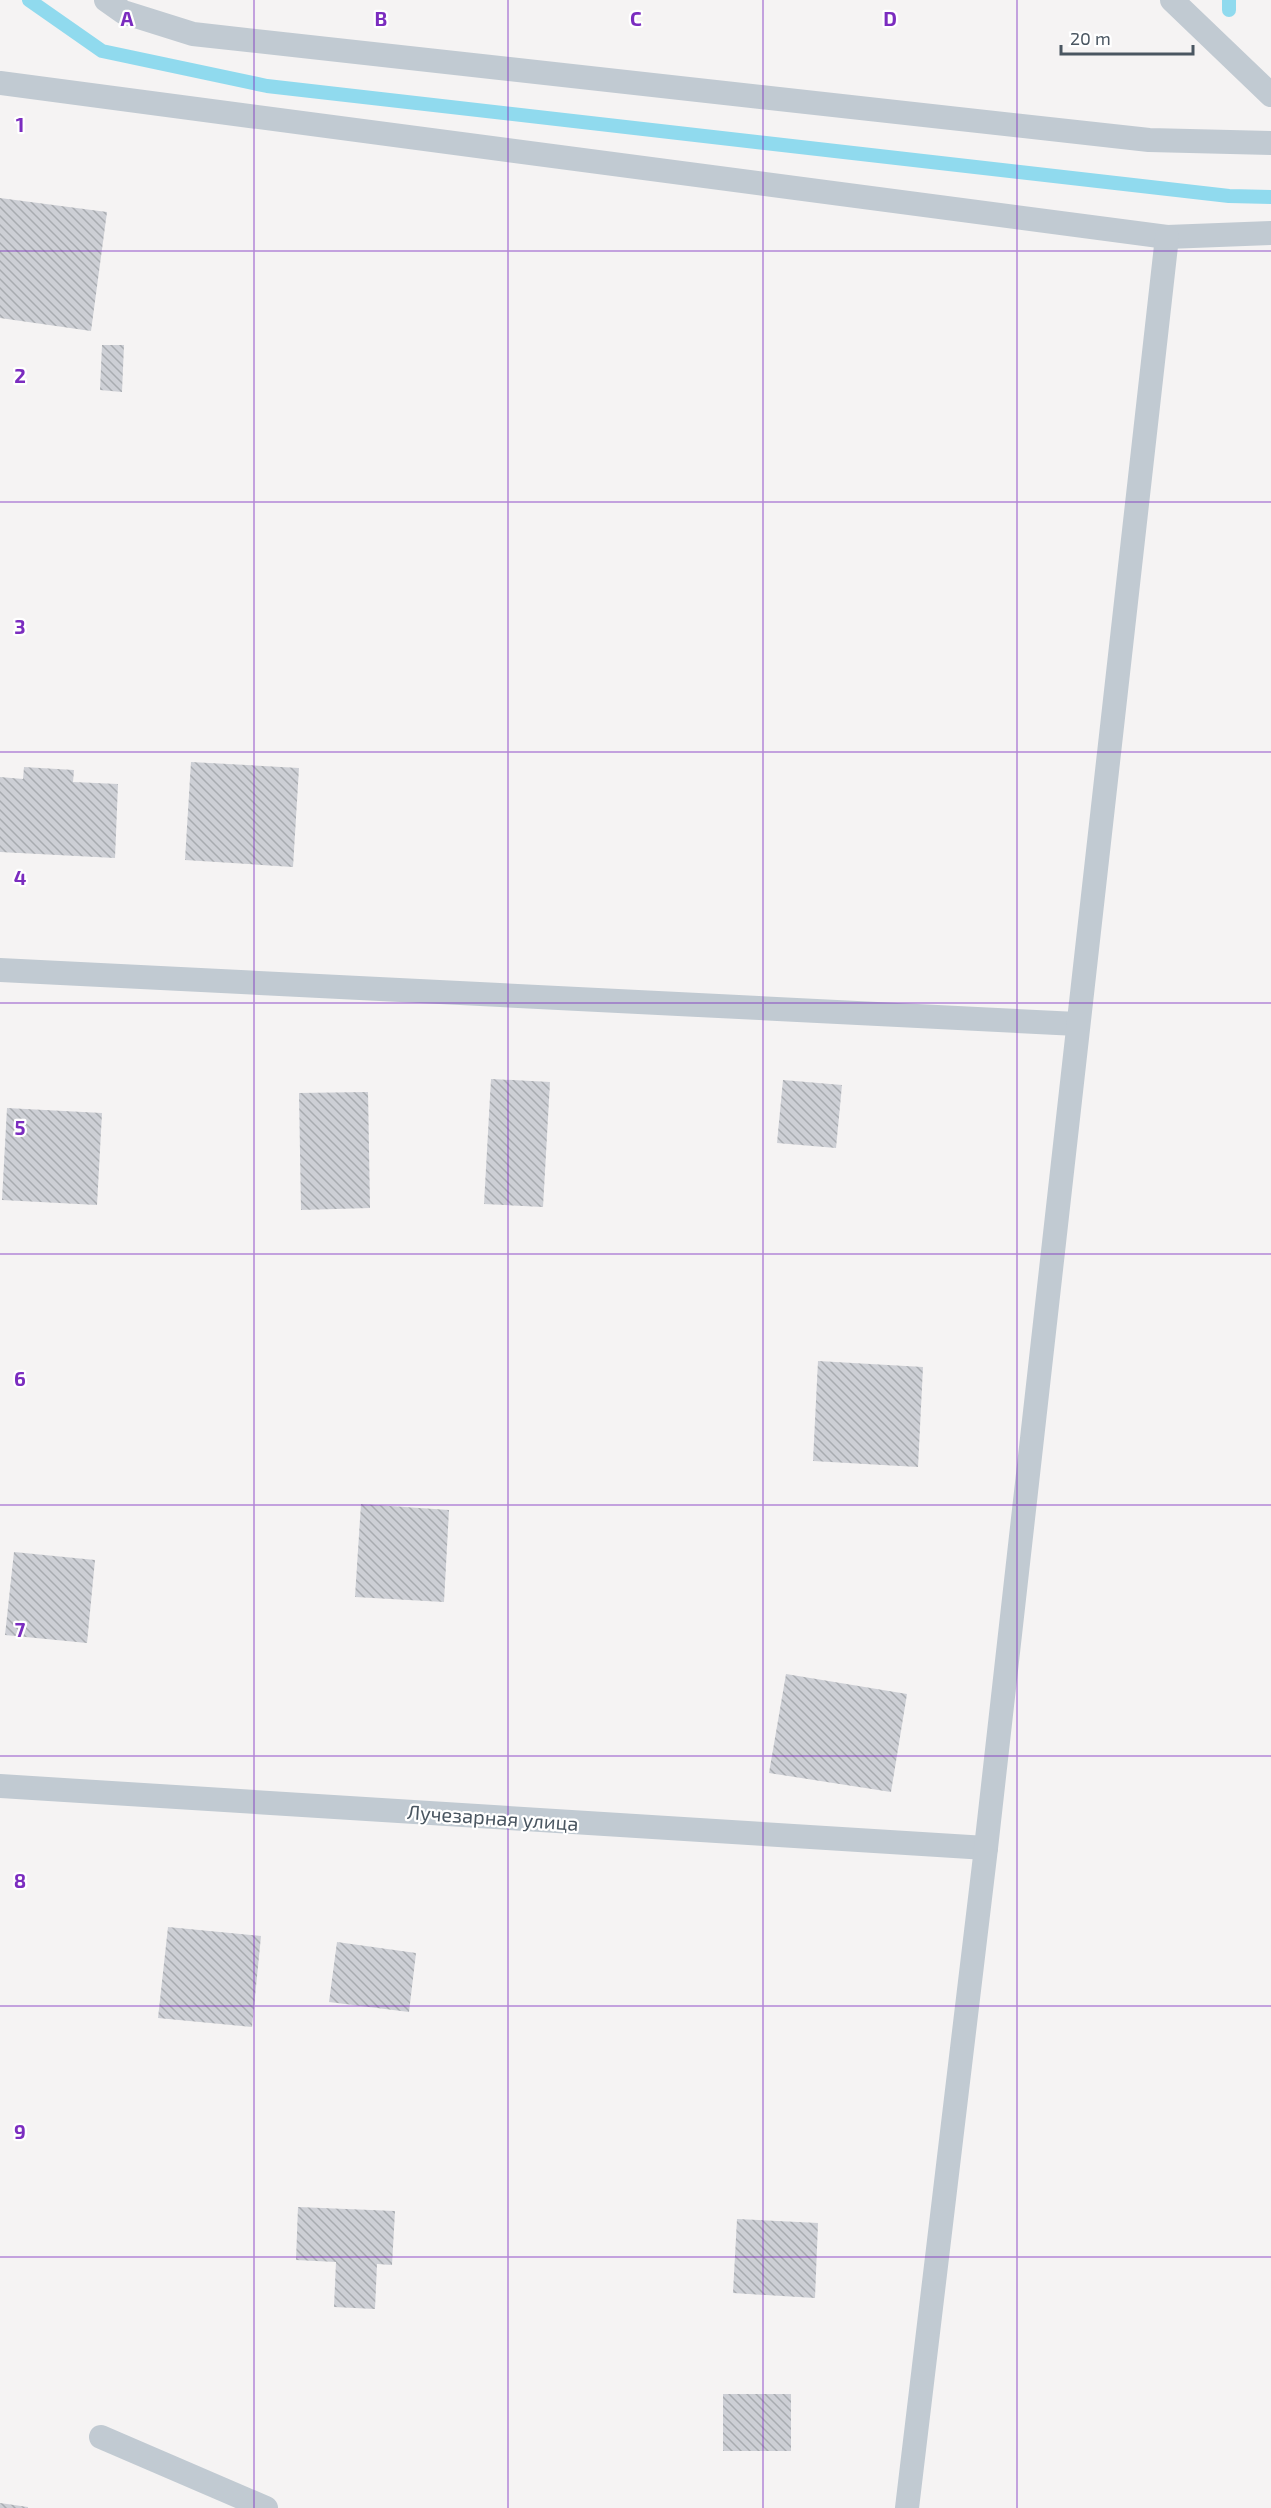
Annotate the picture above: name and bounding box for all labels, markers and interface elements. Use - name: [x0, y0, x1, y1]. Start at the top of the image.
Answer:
- text: A: [120, 6, 134, 30]
- text: B: [375, 6, 387, 30]
- text: C: [630, 6, 642, 30]
- text: D: [883, 6, 897, 30]
- scale bar: [1061, 18, 1193, 56]
- text: 20 m: [1070, 27, 1111, 49]
- text: 1: [16, 112, 24, 136]
- text: 2: [14, 363, 26, 387]
- text: 3: [14, 614, 26, 638]
- text: 4: [14, 865, 27, 889]
- text: 5: [14, 1115, 26, 1139]
- text: 6: [14, 1366, 26, 1390]
- text: 7: [15, 1617, 26, 1641]
- street label: Лучезарная улица: [407, 1799, 579, 1836]
- text: 8: [14, 1868, 26, 1892]
- text: 9: [14, 2119, 26, 2143]

